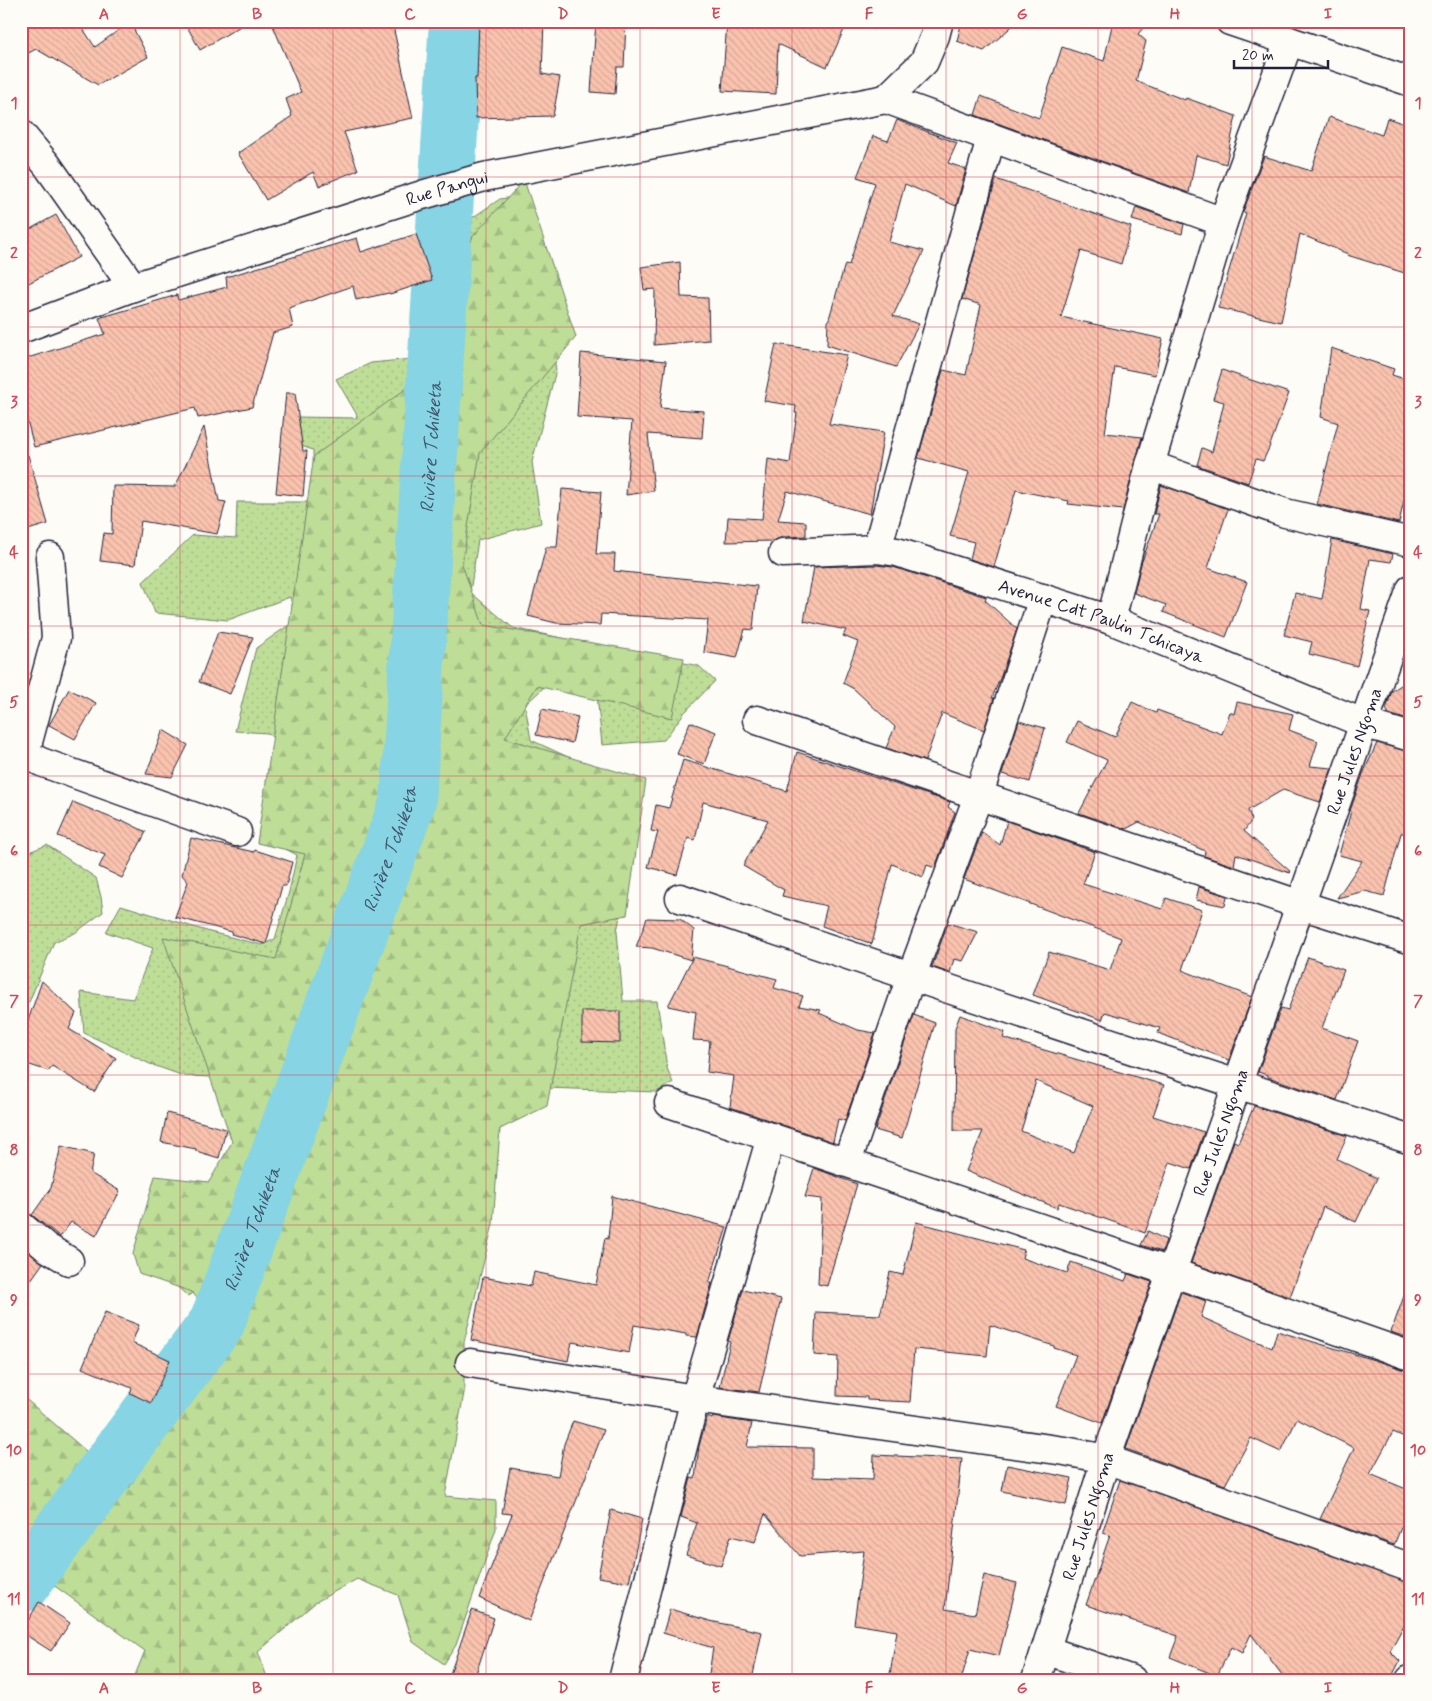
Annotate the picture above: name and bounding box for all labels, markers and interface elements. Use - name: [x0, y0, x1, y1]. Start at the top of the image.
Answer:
- text: A: [99, 4, 109, 25]
- text: B: [252, 4, 262, 25]
- text: C: [404, 4, 416, 25]
- text: D: [557, 4, 569, 25]
- text: E: [711, 4, 721, 25]
- text: F: [865, 4, 874, 25]
- text: G: [1017, 4, 1028, 25]
- text: H: [1170, 4, 1181, 25]
- text: I: [1324, 4, 1333, 25]
- scale bar: [1234, 38, 1328, 70]
- text: 20 m: [1242, 46, 1274, 66]
- text: 1: [10, 93, 18, 114]
- text: 1: [1414, 93, 1422, 114]
- street label: Rue Pangui: [403, 165, 490, 212]
- text: 2: [10, 243, 18, 264]
- text: 2: [1414, 243, 1422, 264]
- water label: Rivière Tchiketa: [415, 380, 448, 513]
- text: 3: [10, 392, 18, 413]
- text: 3: [1414, 392, 1422, 413]
- text: 4: [9, 542, 19, 563]
- text: 4: [1413, 542, 1423, 563]
- street label: Avenue Cdt Paulin Tchicaya: [995, 574, 1208, 670]
- street label: Rue Jules Ngoma: [1322, 684, 1389, 818]
- text: 5: [9, 692, 19, 713]
- text: 5: [1413, 692, 1423, 713]
- water label: Rivière Tchiketa: [358, 785, 423, 916]
- text: 6: [10, 841, 18, 862]
- text: 6: [1414, 841, 1422, 862]
- text: 7: [9, 991, 19, 1012]
- text: 7: [1413, 991, 1423, 1012]
- street label: Rue Jules Ngoma: [1188, 1066, 1255, 1200]
- text: 8: [9, 1140, 19, 1161]
- text: 8: [1413, 1140, 1423, 1161]
- water label: Rivière Tchiketa: [219, 1162, 288, 1295]
- text: 9: [10, 1290, 18, 1311]
- text: 9: [1414, 1290, 1422, 1311]
- text: 10: [6, 1440, 22, 1461]
- text: 10: [1410, 1440, 1426, 1461]
- street label: Rue Jules Ngoma: [1057, 1449, 1121, 1584]
- text: 11: [7, 1589, 21, 1610]
- text: 11: [1411, 1589, 1425, 1610]
- text: A: [99, 1678, 109, 1699]
- text: B: [252, 1678, 262, 1699]
- text: C: [404, 1678, 416, 1699]
- text: D: [557, 1678, 569, 1699]
- text: E: [711, 1678, 721, 1699]
- text: F: [865, 1678, 874, 1699]
- text: G: [1017, 1678, 1028, 1699]
- text: H: [1170, 1678, 1181, 1699]
- text: I: [1324, 1678, 1333, 1699]

